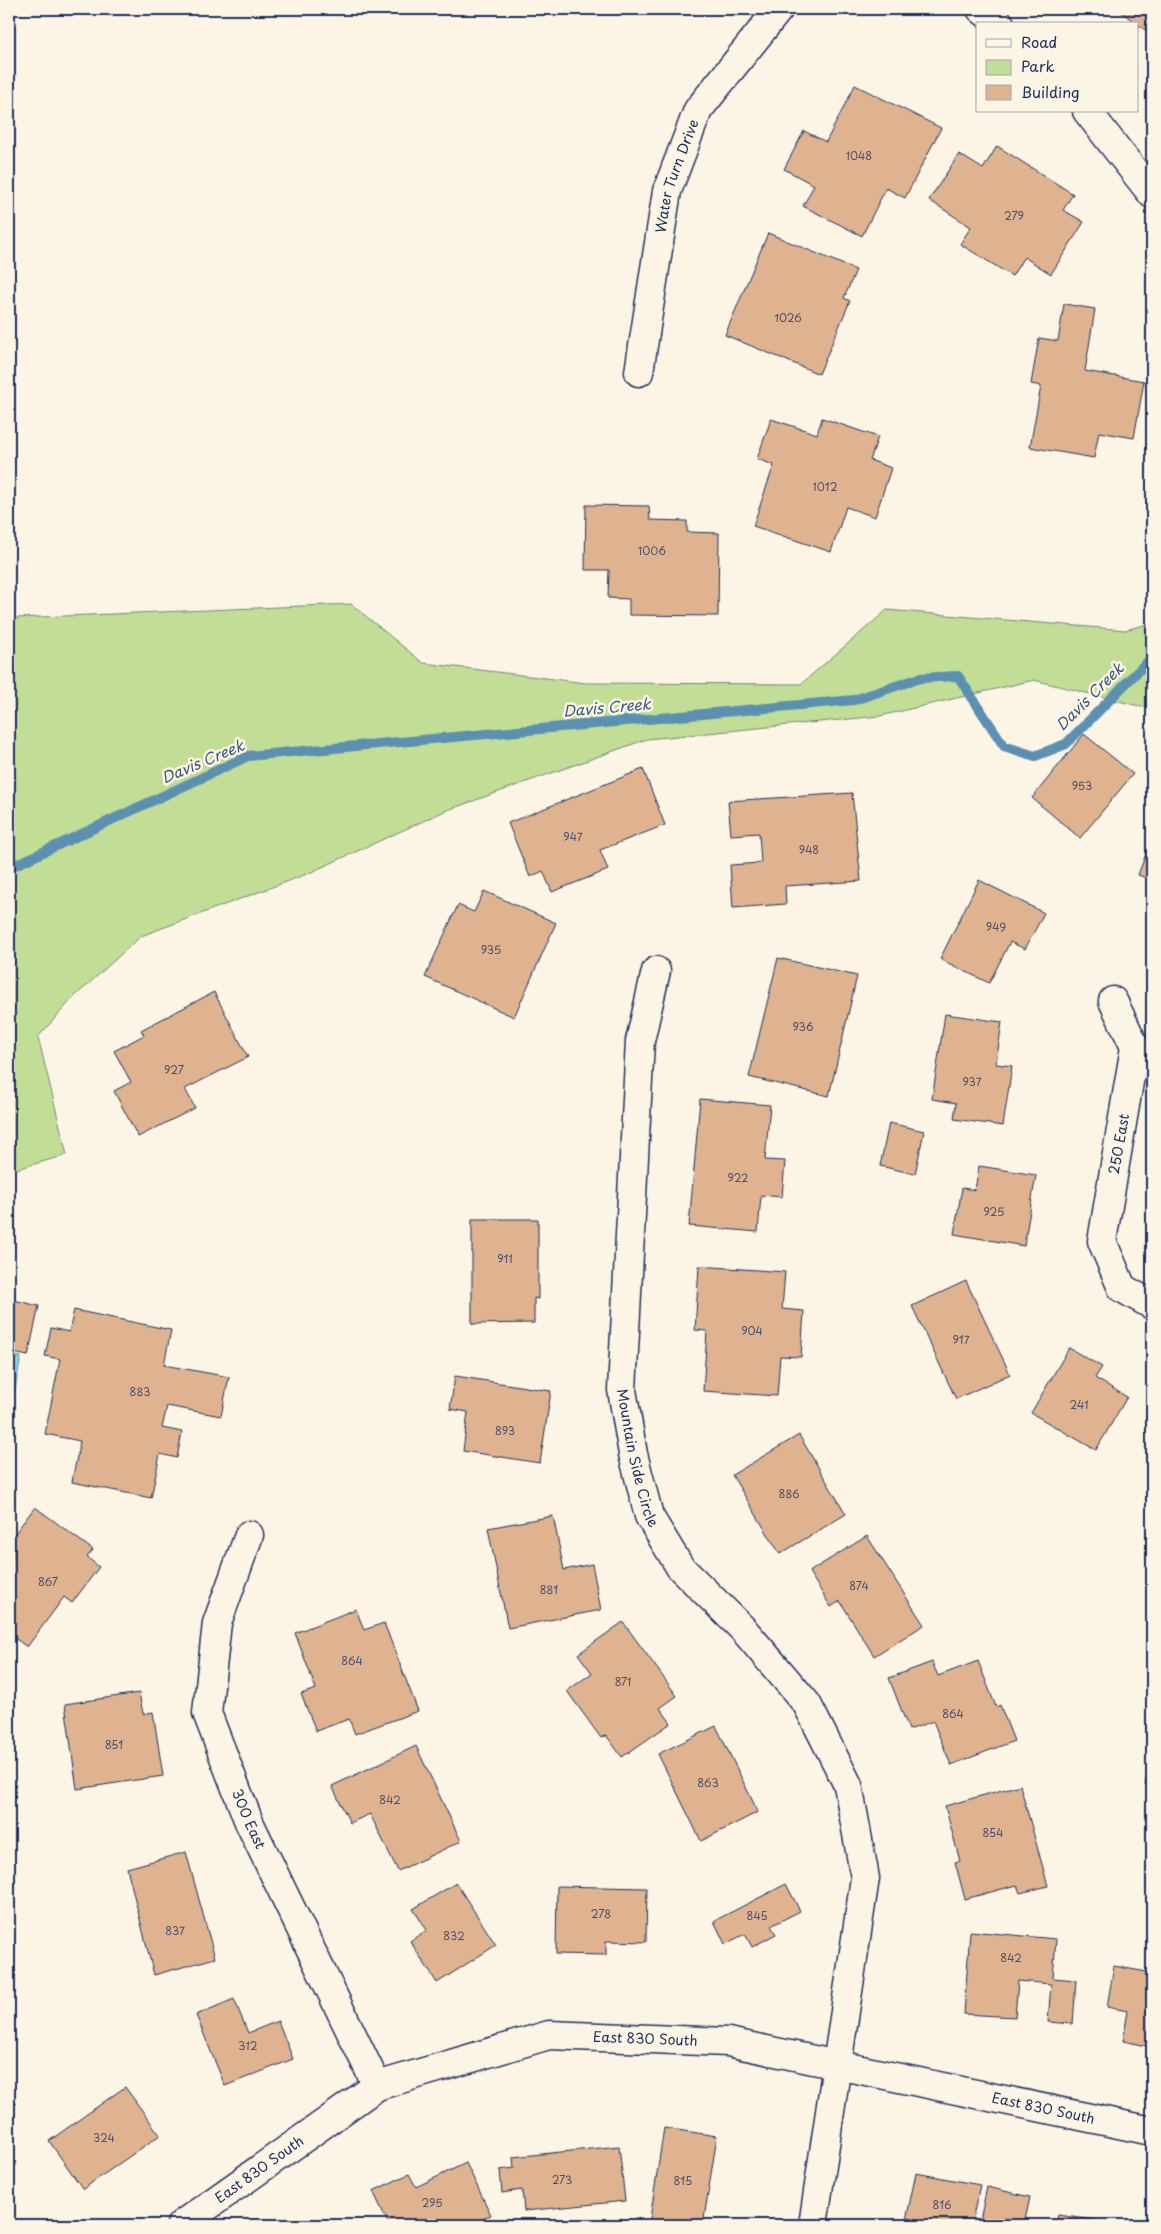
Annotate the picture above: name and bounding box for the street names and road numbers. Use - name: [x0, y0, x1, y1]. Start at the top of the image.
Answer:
- street label: Water Turn Drive: [650, 116, 703, 234]
- street label: 250 East: [1103, 1112, 1134, 1176]
- street label: Mountain Side Circle: [612, 1387, 664, 1531]
- street label: 300 East: [227, 1786, 272, 1853]
- street label: East 830 South: [593, 2026, 698, 2051]
- street label: East 830 South: [990, 2087, 1097, 2129]
- street label: East 830 South: [210, 2130, 308, 2208]

